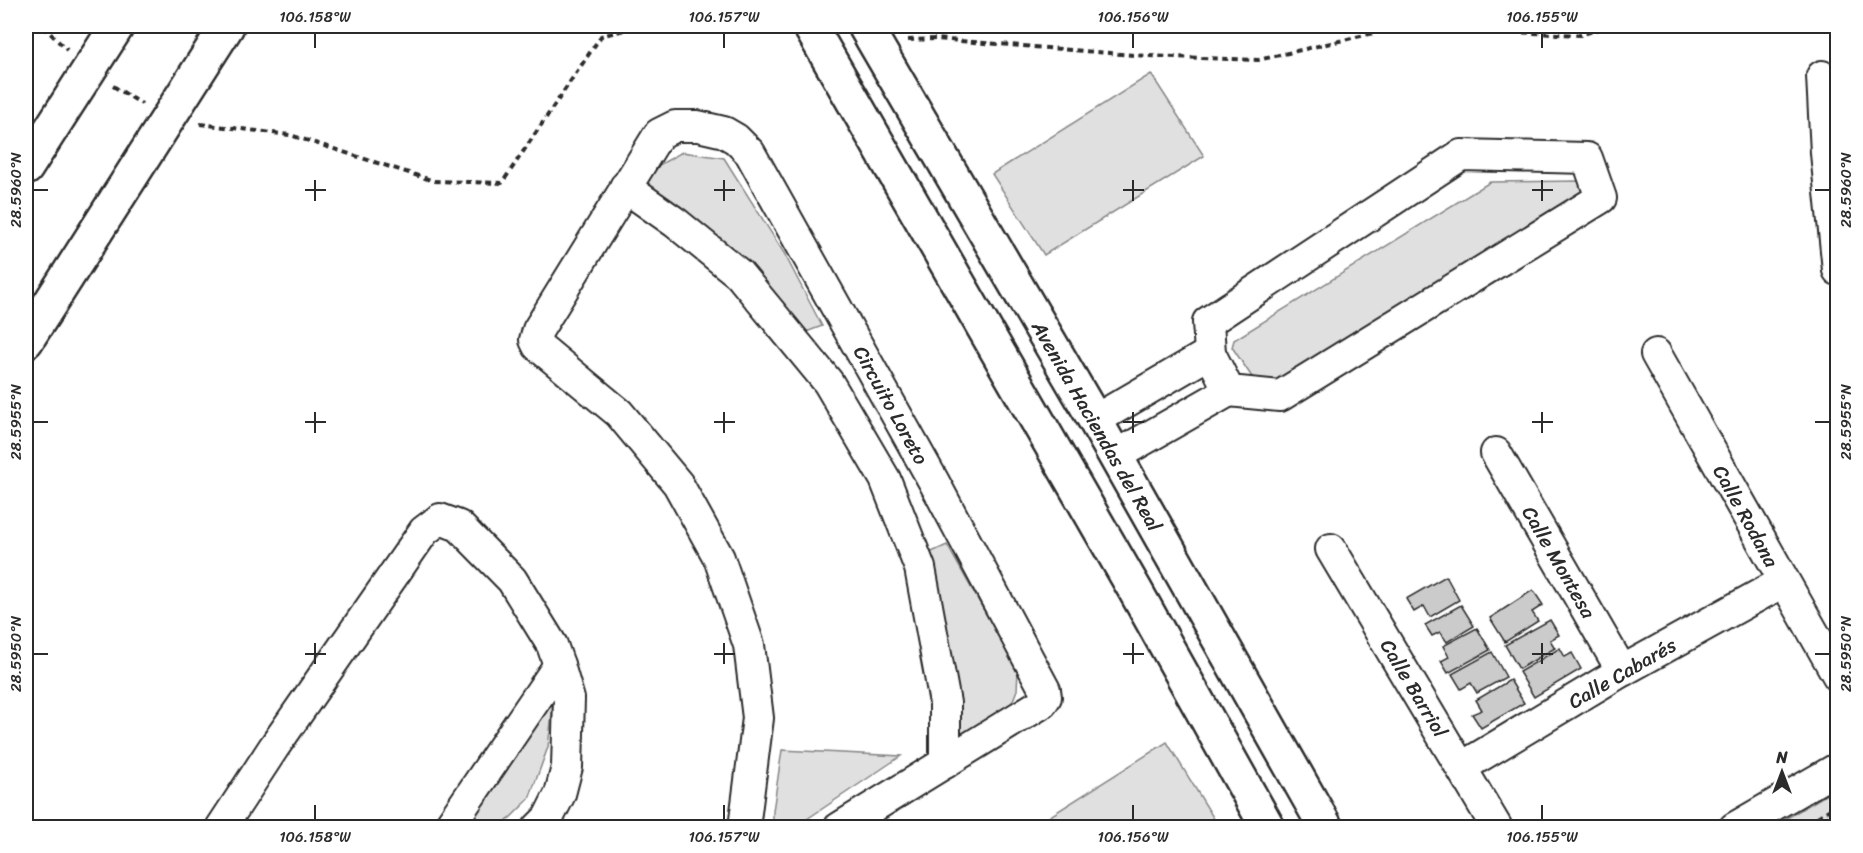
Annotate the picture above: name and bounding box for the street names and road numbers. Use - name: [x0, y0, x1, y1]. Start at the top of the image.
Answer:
- street label: Avenida Haciendas del Real: [1021, 313, 1172, 540]
- street label: Circuito Loreto: [843, 339, 938, 471]
- street label: Calle Rodana: [1703, 458, 1789, 575]
- street label: Calle Montesa: [1512, 499, 1606, 626]
- street label: Calle Cabarés: [1561, 628, 1684, 719]
- street label: Calle Barriol: [1370, 632, 1458, 746]

